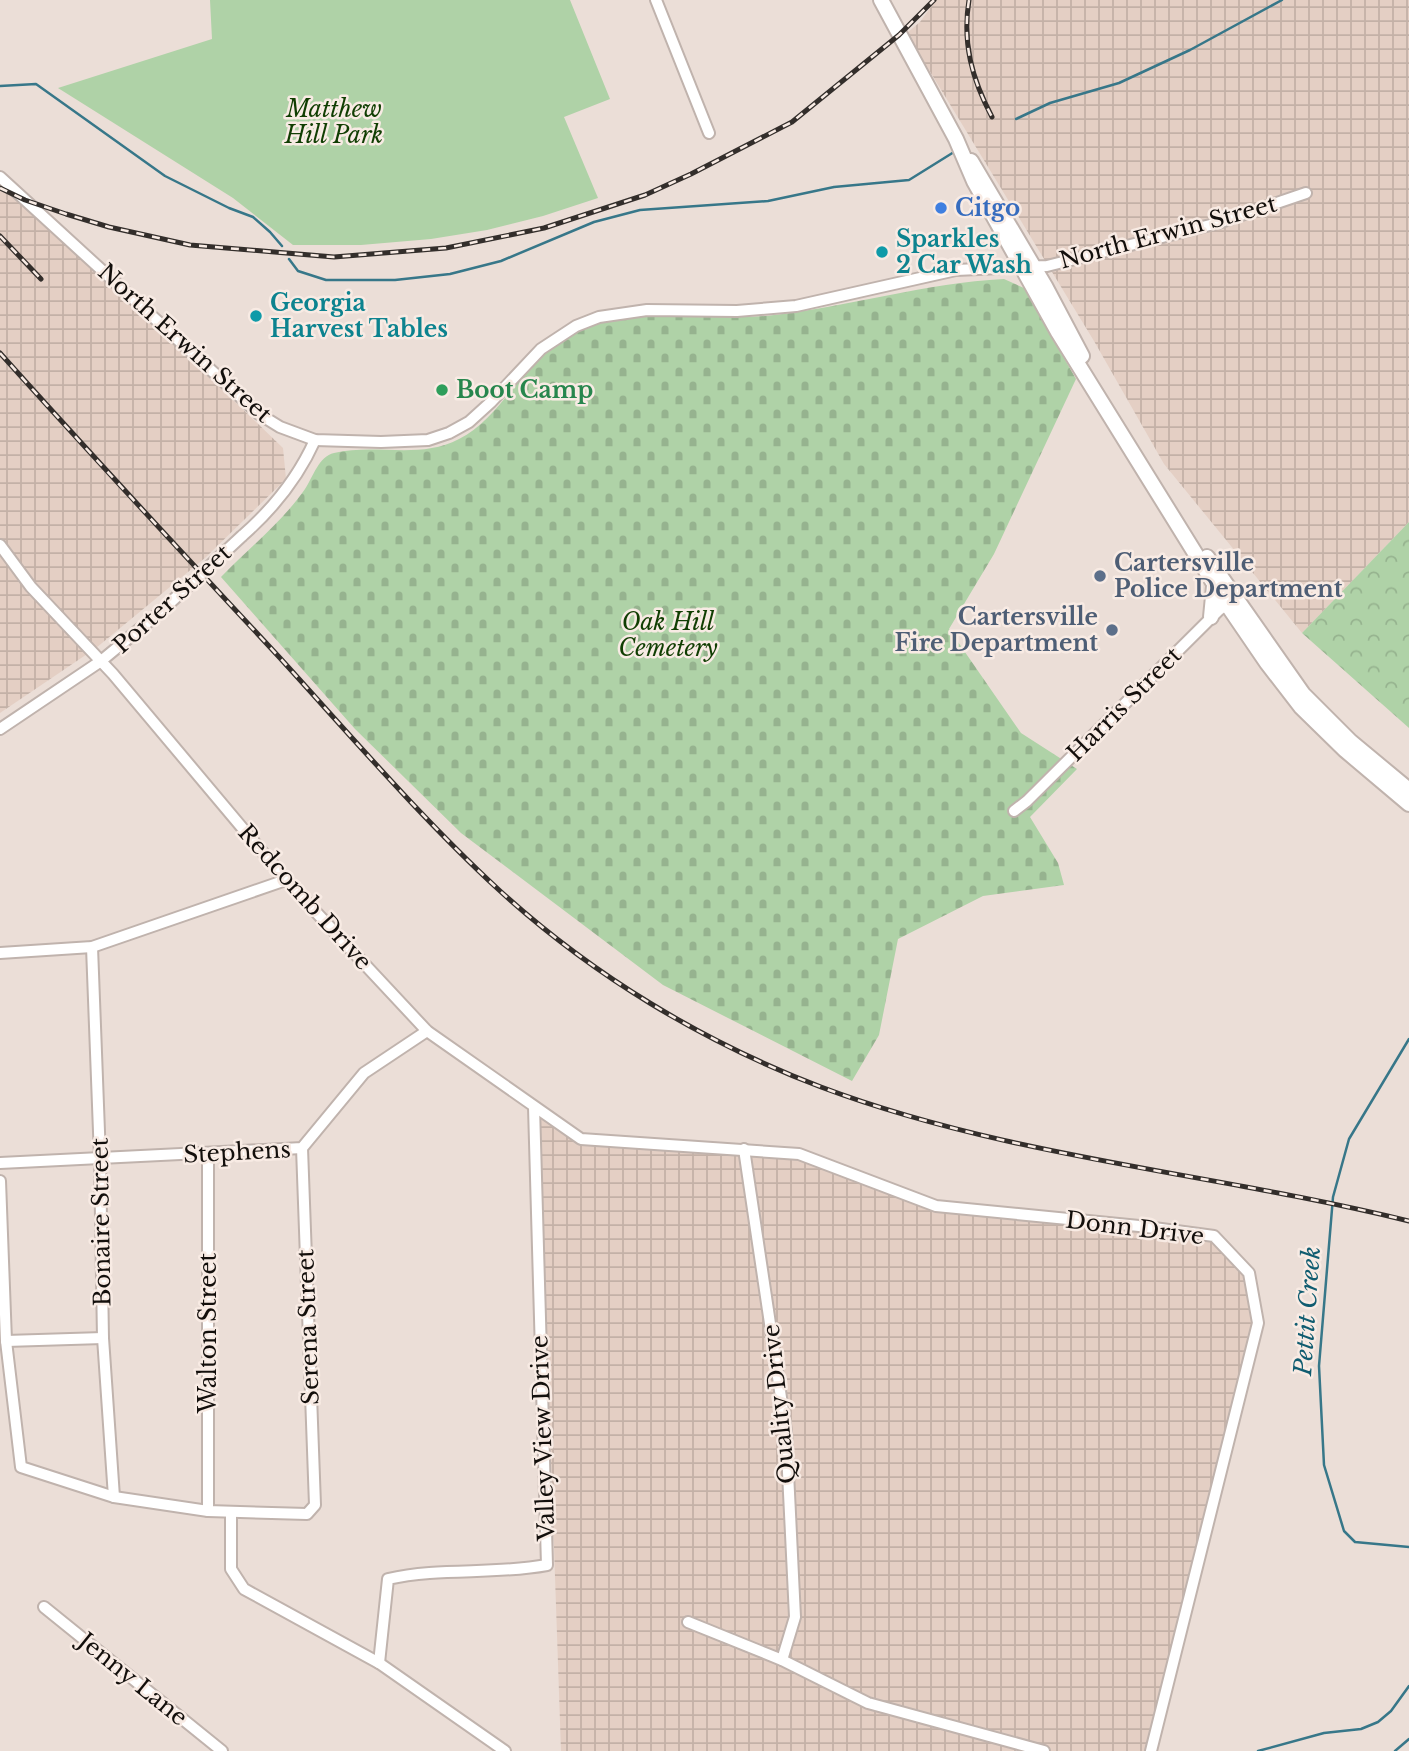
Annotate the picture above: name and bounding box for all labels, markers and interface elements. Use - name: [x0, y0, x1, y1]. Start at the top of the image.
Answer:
- park label: Matthew Hill Park: [284, 95, 383, 149]
- street label: North Erwin Street: [1056, 189, 1280, 274]
- place label: Citgo: [955, 194, 1020, 222]
- marker: Citgo: [933, 200, 949, 216]
- place label: Sparkles 2 Car Wash: [896, 225, 1033, 279]
- marker: Sparkles 2 Car Wash: [874, 244, 890, 260]
- street label: North Erwin Street: [92, 258, 278, 429]
- place label: Georgia Harvest Tables: [270, 289, 448, 343]
- marker: Georgia Harvest Tables: [248, 308, 264, 324]
- place label: Boot Camp: [456, 376, 593, 404]
- marker: Boot Camp: [434, 382, 450, 398]
- street label: Porter Street: [107, 538, 237, 659]
- place label: Cartersville Police Department: [1114, 549, 1343, 603]
- marker: Cartersville Police Department: [1092, 568, 1108, 584]
- place label: Cartersville Fire Department: [894, 603, 1098, 657]
- park label: Oak Hill Cemetery: [618, 608, 718, 662]
- marker: Cartersville Fire Department: [1104, 622, 1120, 638]
- street label: Harris Street: [1061, 641, 1187, 767]
- street label: Redcomb Drive: [232, 818, 378, 976]
- street label: Stephens: [183, 1135, 291, 1169]
- street label: Bonaire Street: [86, 1137, 116, 1307]
- street label: Donn Drive: [1064, 1206, 1206, 1250]
- water label: Pettit Creek: [1288, 1245, 1326, 1378]
- street label: Serena Street: [291, 1248, 325, 1405]
- street label: Walton Street: [194, 1252, 222, 1414]
- street label: Quality Drive: [757, 1323, 801, 1485]
- street label: Valley View Drive: [525, 1335, 561, 1542]
- street label: Jenny Lane: [71, 1625, 193, 1731]

